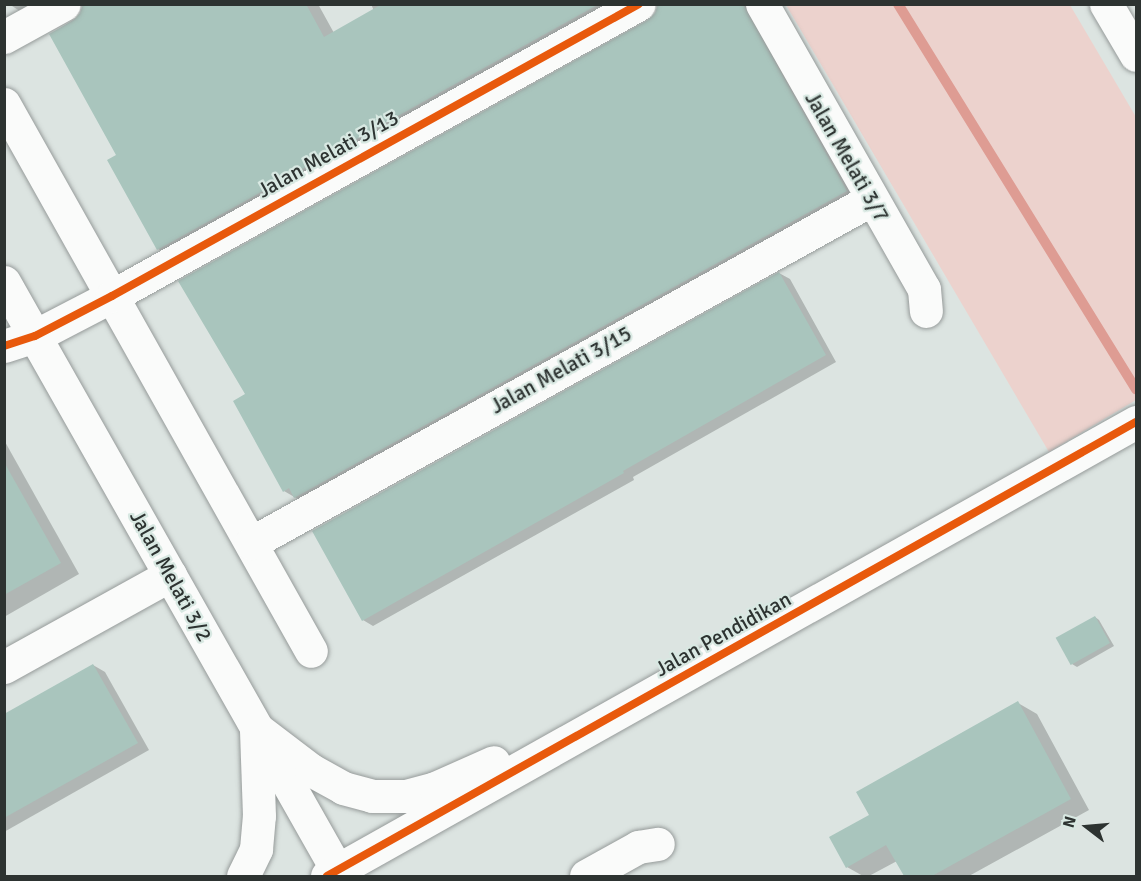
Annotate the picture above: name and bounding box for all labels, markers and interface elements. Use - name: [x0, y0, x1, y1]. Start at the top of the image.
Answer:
- street label: Jalan Melati 3/7: [800, 88, 894, 226]
- street label: Jalan Melati 3/13: [253, 105, 403, 203]
- street label: Jalan Melati 3/15: [486, 321, 636, 419]
- street label: Jalan Melati 3/2: [125, 506, 217, 646]
- street label: Jalan Pendidikan: [650, 586, 796, 682]
- north arrow: [1057, 797, 1117, 857]
- text: N: [1059, 814, 1081, 830]

